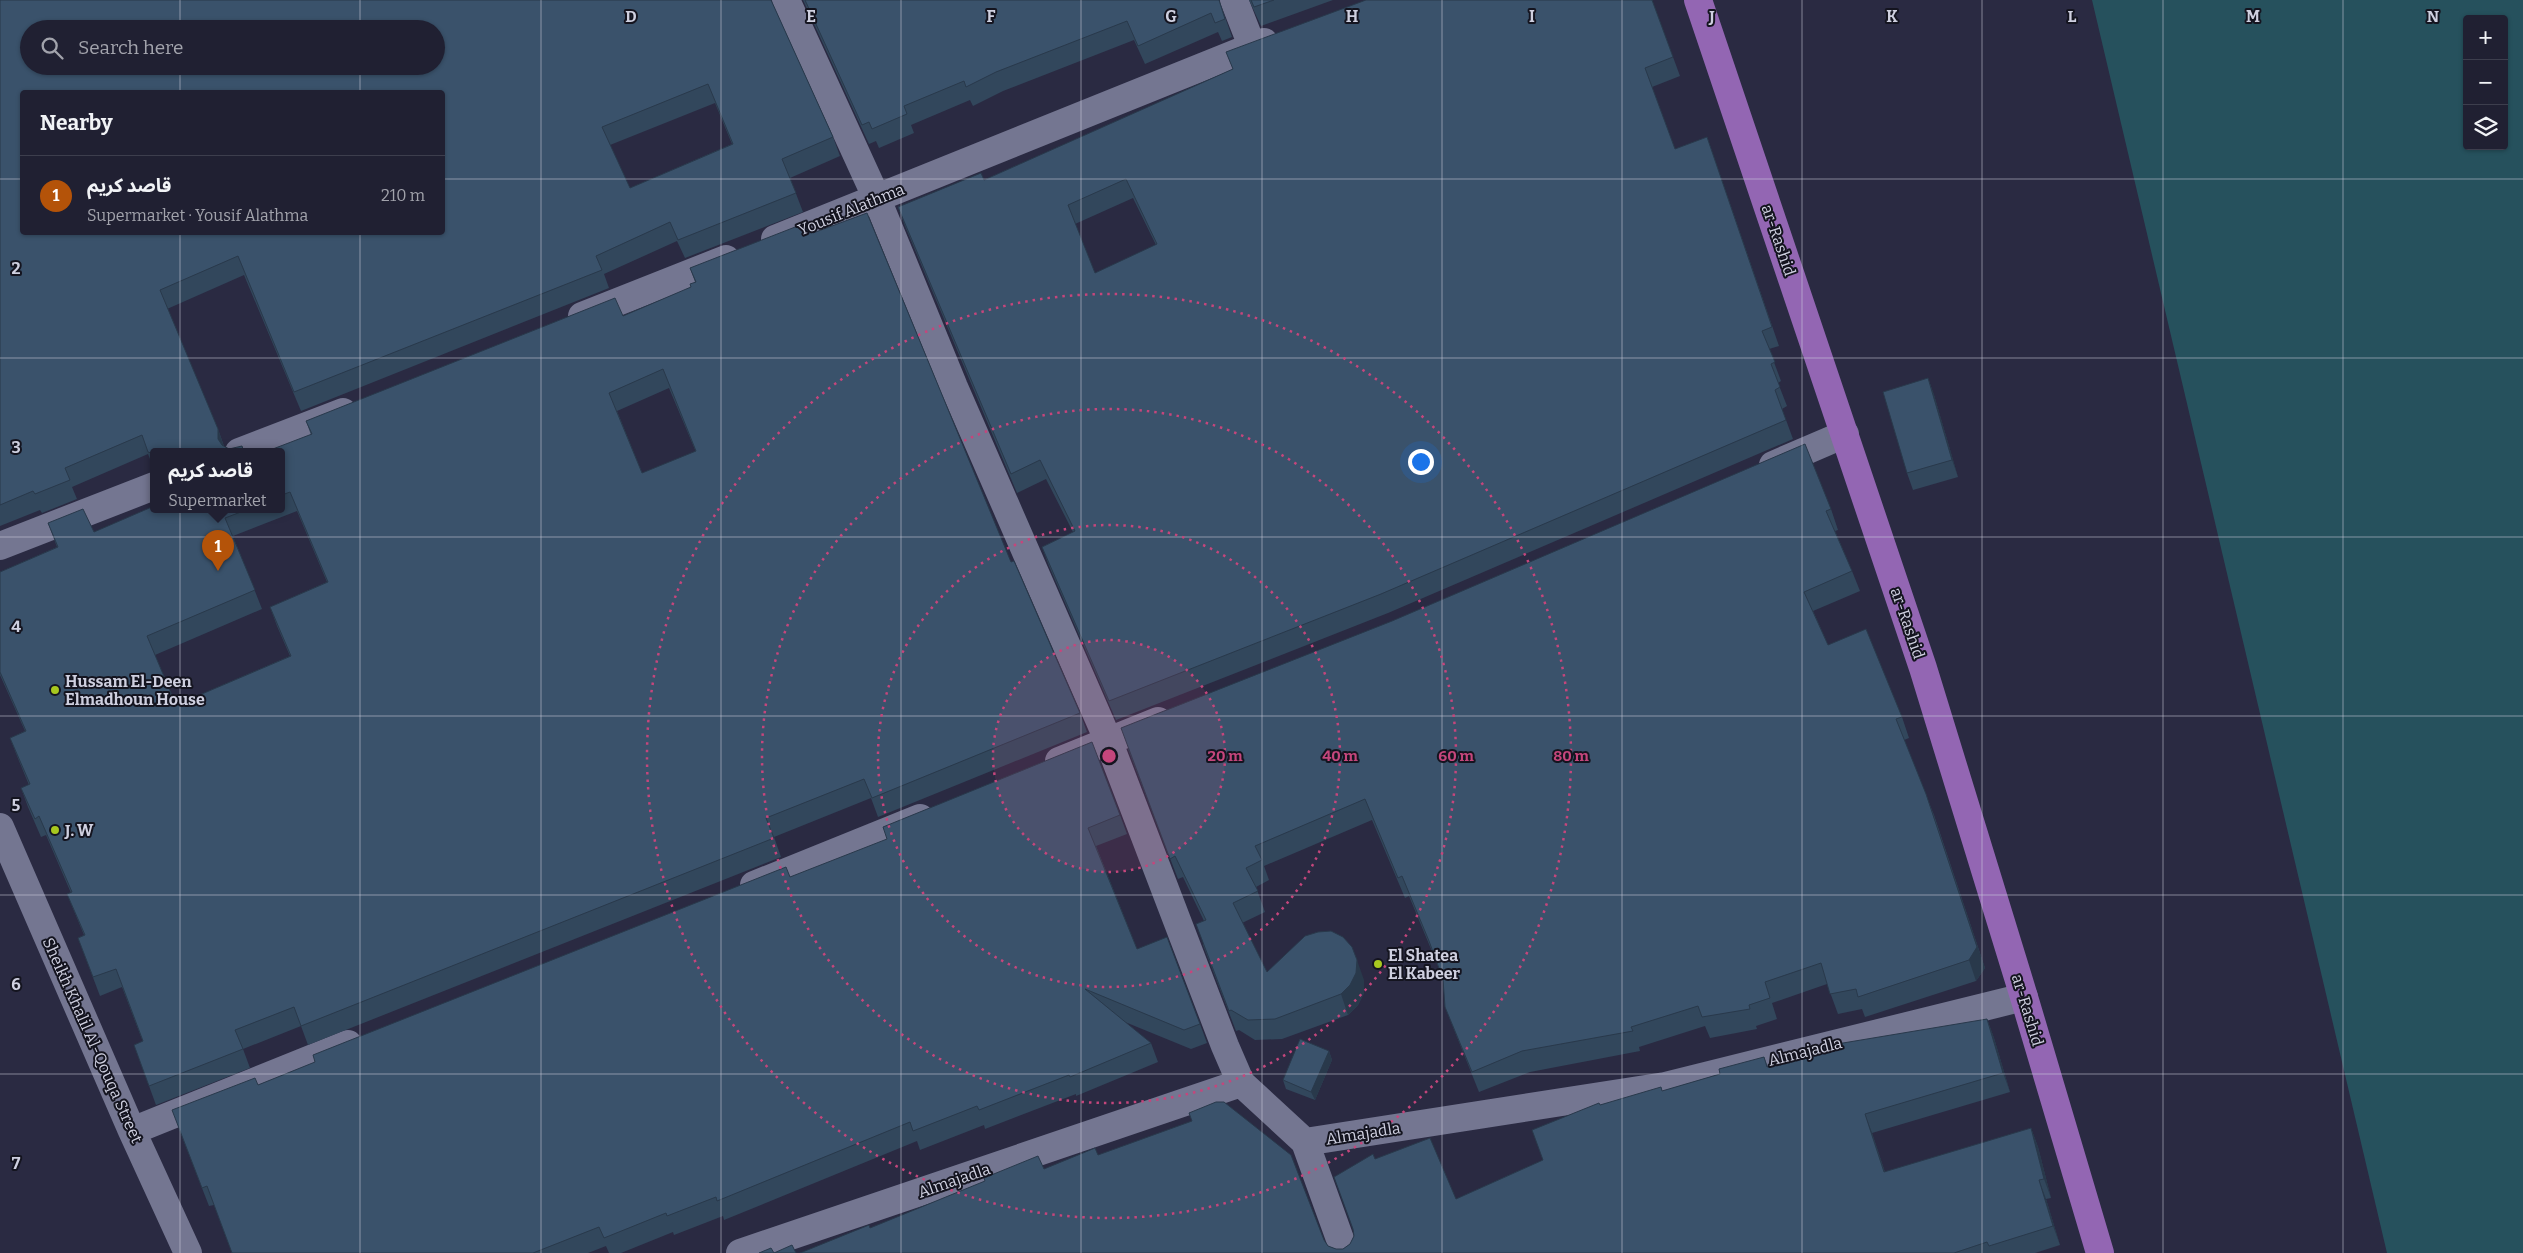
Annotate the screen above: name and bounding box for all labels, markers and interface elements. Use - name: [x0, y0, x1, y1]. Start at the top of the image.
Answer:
- text: D: [625, 7, 637, 26]
- text: E: [806, 7, 816, 26]
- text: F: [987, 7, 996, 26]
- text: G: [1165, 7, 1177, 26]
- text: H: [1346, 7, 1359, 26]
- text: I: [1529, 7, 1535, 26]
- text: J: [1708, 7, 1715, 26]
- text: K: [1886, 7, 1898, 26]
- text: L: [2068, 7, 2077, 26]
- text: M: [2246, 7, 2260, 26]
- text: N: [2427, 7, 2439, 26]
- map controls: [2463, 15, 2508, 150]
- button: +: [2463, 15, 2508, 60]
- search box: [20, 20, 445, 75]
- icon: search: [38, 34, 66, 62]
- text: Search here: [78, 36, 183, 59]
- button: −: [2463, 60, 2508, 105]
- button: layers: [2463, 105, 2508, 150]
- text: Nearby: [40, 110, 113, 136]
- text: قاصد كريم: [87, 174, 171, 197]
- street label: Yousif Alathma: [795, 179, 907, 239]
- text: 1: [53, 186, 59, 205]
- text: 210 m: [381, 186, 425, 205]
- street label: ar-Rashid: [1757, 202, 1800, 279]
- text: Supermarket · Yousif Alathma: [87, 206, 308, 225]
- text: 2: [11, 259, 21, 278]
- text: 3: [11, 438, 21, 457]
- popup: [150, 448, 285, 513]
- your location: [1408, 449, 1434, 475]
- text: قاصد كريم: [168, 459, 253, 482]
- text: Supermarket: [168, 491, 267, 510]
- pin: 1: [202, 530, 234, 571]
- street label: ar-Rashid: [1886, 585, 1929, 662]
- text: 4: [11, 617, 21, 636]
- place label: Hussam El-Deen Elmadhoun House: [65, 672, 205, 709]
- marker: Hussam El-Deen Elmadhoun House: [49, 684, 61, 696]
- centre of rings: [1100, 747, 1118, 765]
- text: 20 m: [1208, 747, 1243, 765]
- text: 40 m: [1322, 747, 1359, 765]
- text: 60 m: [1438, 747, 1474, 765]
- text: 80 m: [1553, 747, 1589, 765]
- text: 5: [12, 796, 21, 815]
- place label: J. W: [64, 821, 94, 840]
- marker: J. W: [49, 824, 61, 836]
- street label: Sheikh Khalil Al-Qouqa Street: [39, 935, 147, 1146]
- place label: El Shatea El Kabeer: [1388, 946, 1461, 983]
- marker: El Shatea El Kabeer: [1372, 958, 1384, 970]
- street label: ar-Rashid: [2008, 972, 2048, 1049]
- text: 6: [11, 975, 21, 994]
- street label: Almajadla: [1766, 1033, 1844, 1070]
- street label: Almajadla: [1324, 1118, 1402, 1149]
- text: 7: [12, 1154, 21, 1173]
- street label: Almajadla: [915, 1159, 993, 1202]

